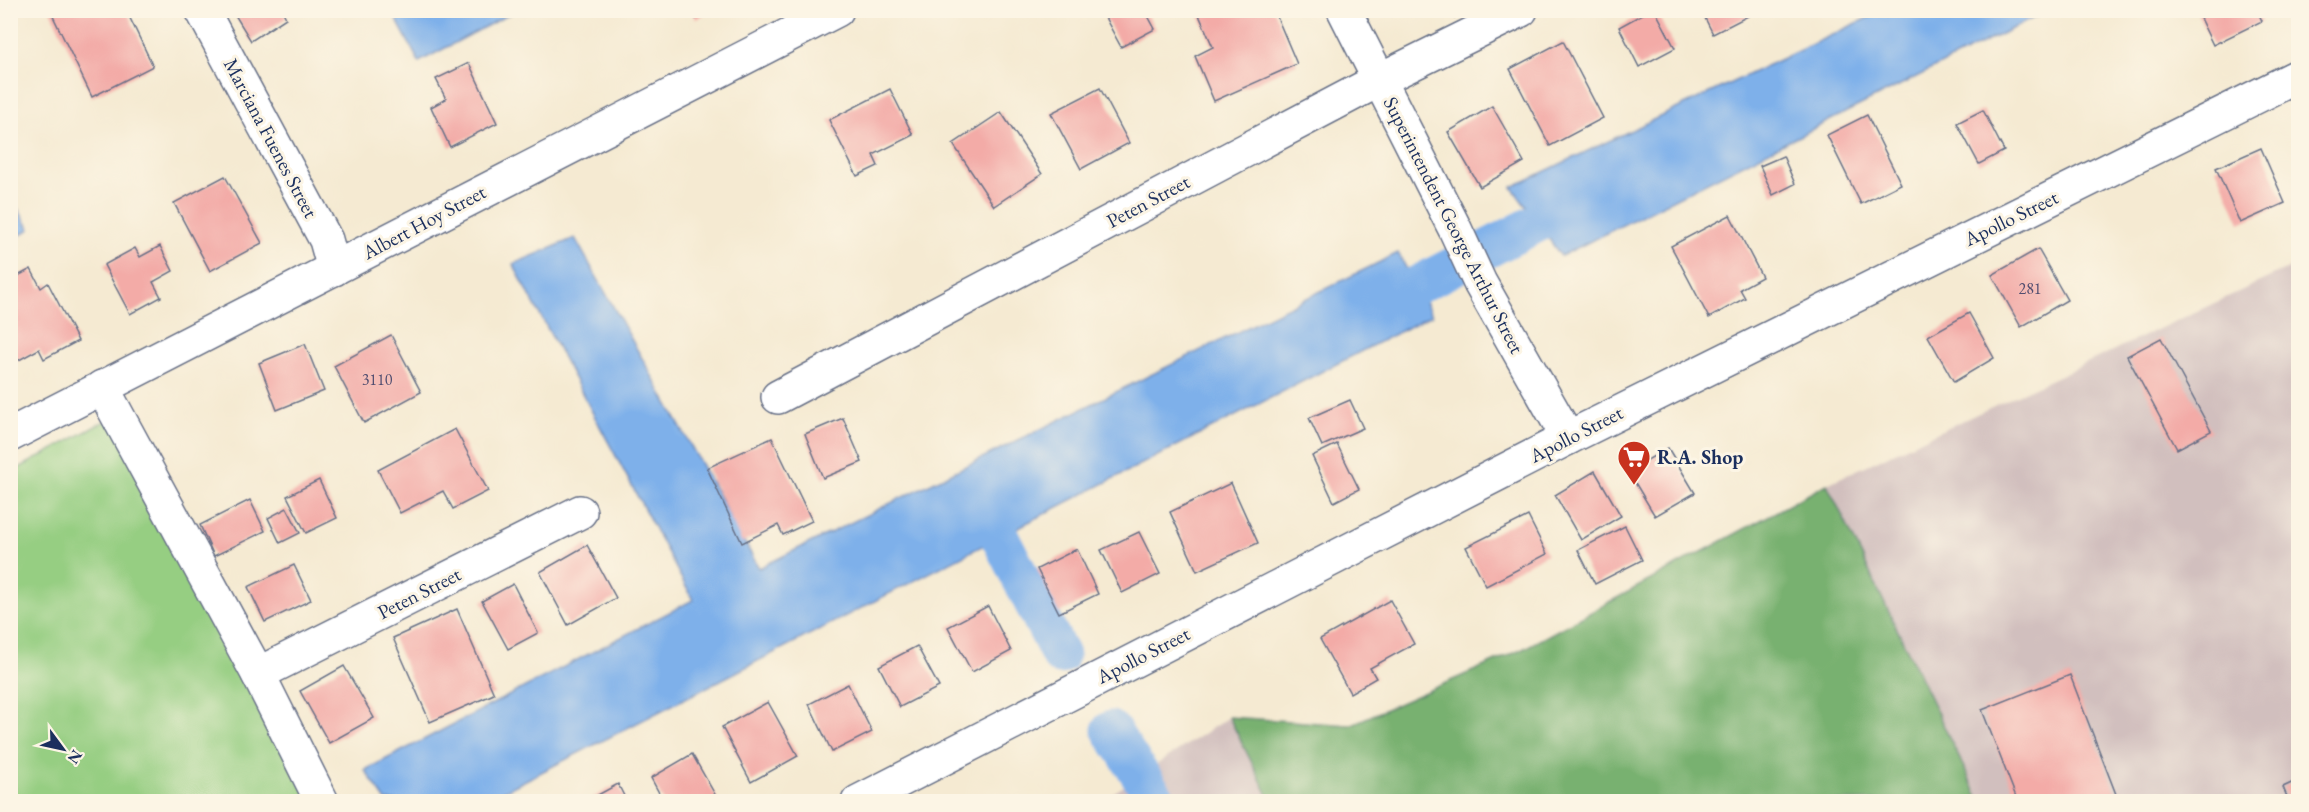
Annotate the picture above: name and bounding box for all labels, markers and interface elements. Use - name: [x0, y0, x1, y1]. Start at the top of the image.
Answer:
- street label: Marciana Fuenes Street: [218, 54, 324, 223]
- street label: Superintendent George Arthur Street: [1378, 92, 1531, 359]
- street label: Peten Street: [1102, 168, 1195, 234]
- street label: Albert Hoy Street: [357, 178, 491, 266]
- street label: Apollo Street: [1959, 184, 2063, 252]
- house number: 281: [2018, 278, 2042, 299]
- house number: 3110: [362, 369, 393, 390]
- street label: Apollo Street: [1524, 399, 1628, 469]
- supermarket icon: R.A. Shop: [1616, 439, 1652, 486]
- place label: R.A. Shop: [1657, 444, 1743, 470]
- street label: Peten Street: [373, 561, 466, 625]
- street label: Apollo Street: [1091, 620, 1195, 690]
- north arrow: [33, 719, 93, 779]
- text: N: [63, 746, 87, 768]

